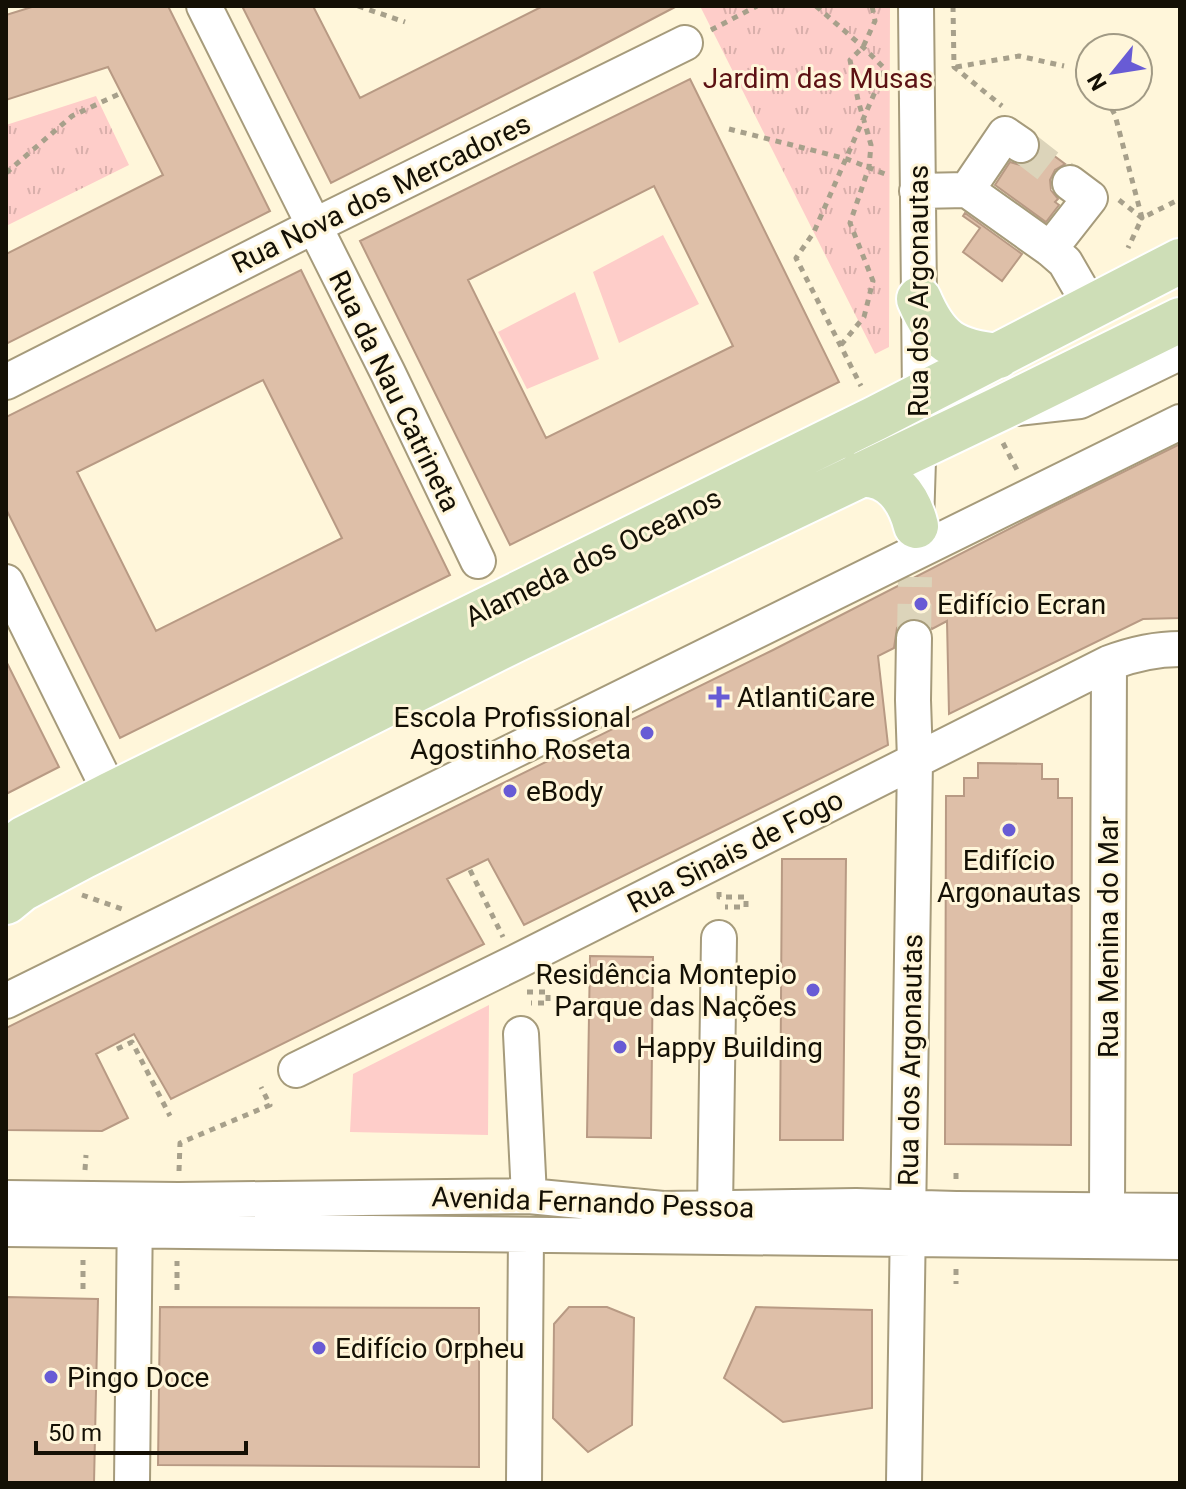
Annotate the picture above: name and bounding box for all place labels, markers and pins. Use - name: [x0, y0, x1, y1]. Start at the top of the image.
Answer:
- place label: Edifício Ecran: [937, 588, 1106, 621]
- marker: Edifício Ecran: [912, 595, 930, 613]
- place label: AtlantiCare: [737, 681, 875, 714]
- marker: AtlantiCare: [708, 686, 730, 708]
- place label: Escola Profissional Agostinho Roseta: [393, 701, 631, 766]
- marker: Escola Profissional Agostinho Roseta: [638, 724, 656, 742]
- place label: eBody: [526, 775, 603, 808]
- marker: eBody: [501, 782, 519, 800]
- marker: Edifício Argonautas: [1000, 821, 1018, 839]
- place label: Edifício Argonautas: [937, 844, 1081, 909]
- place label: Residência Montepio Parque das Nações: [536, 958, 797, 1023]
- marker: Residência Montepio Parque das Nações: [804, 981, 822, 999]
- place label: Happy Building: [636, 1031, 823, 1064]
- marker: Happy Building: [611, 1038, 629, 1056]
- place label: Edifício Orpheu: [335, 1332, 524, 1365]
- marker: Edifício Orpheu: [310, 1339, 328, 1357]
- place label: Pingo Doce: [67, 1361, 209, 1394]
- marker: Pingo Doce: [42, 1368, 60, 1386]

